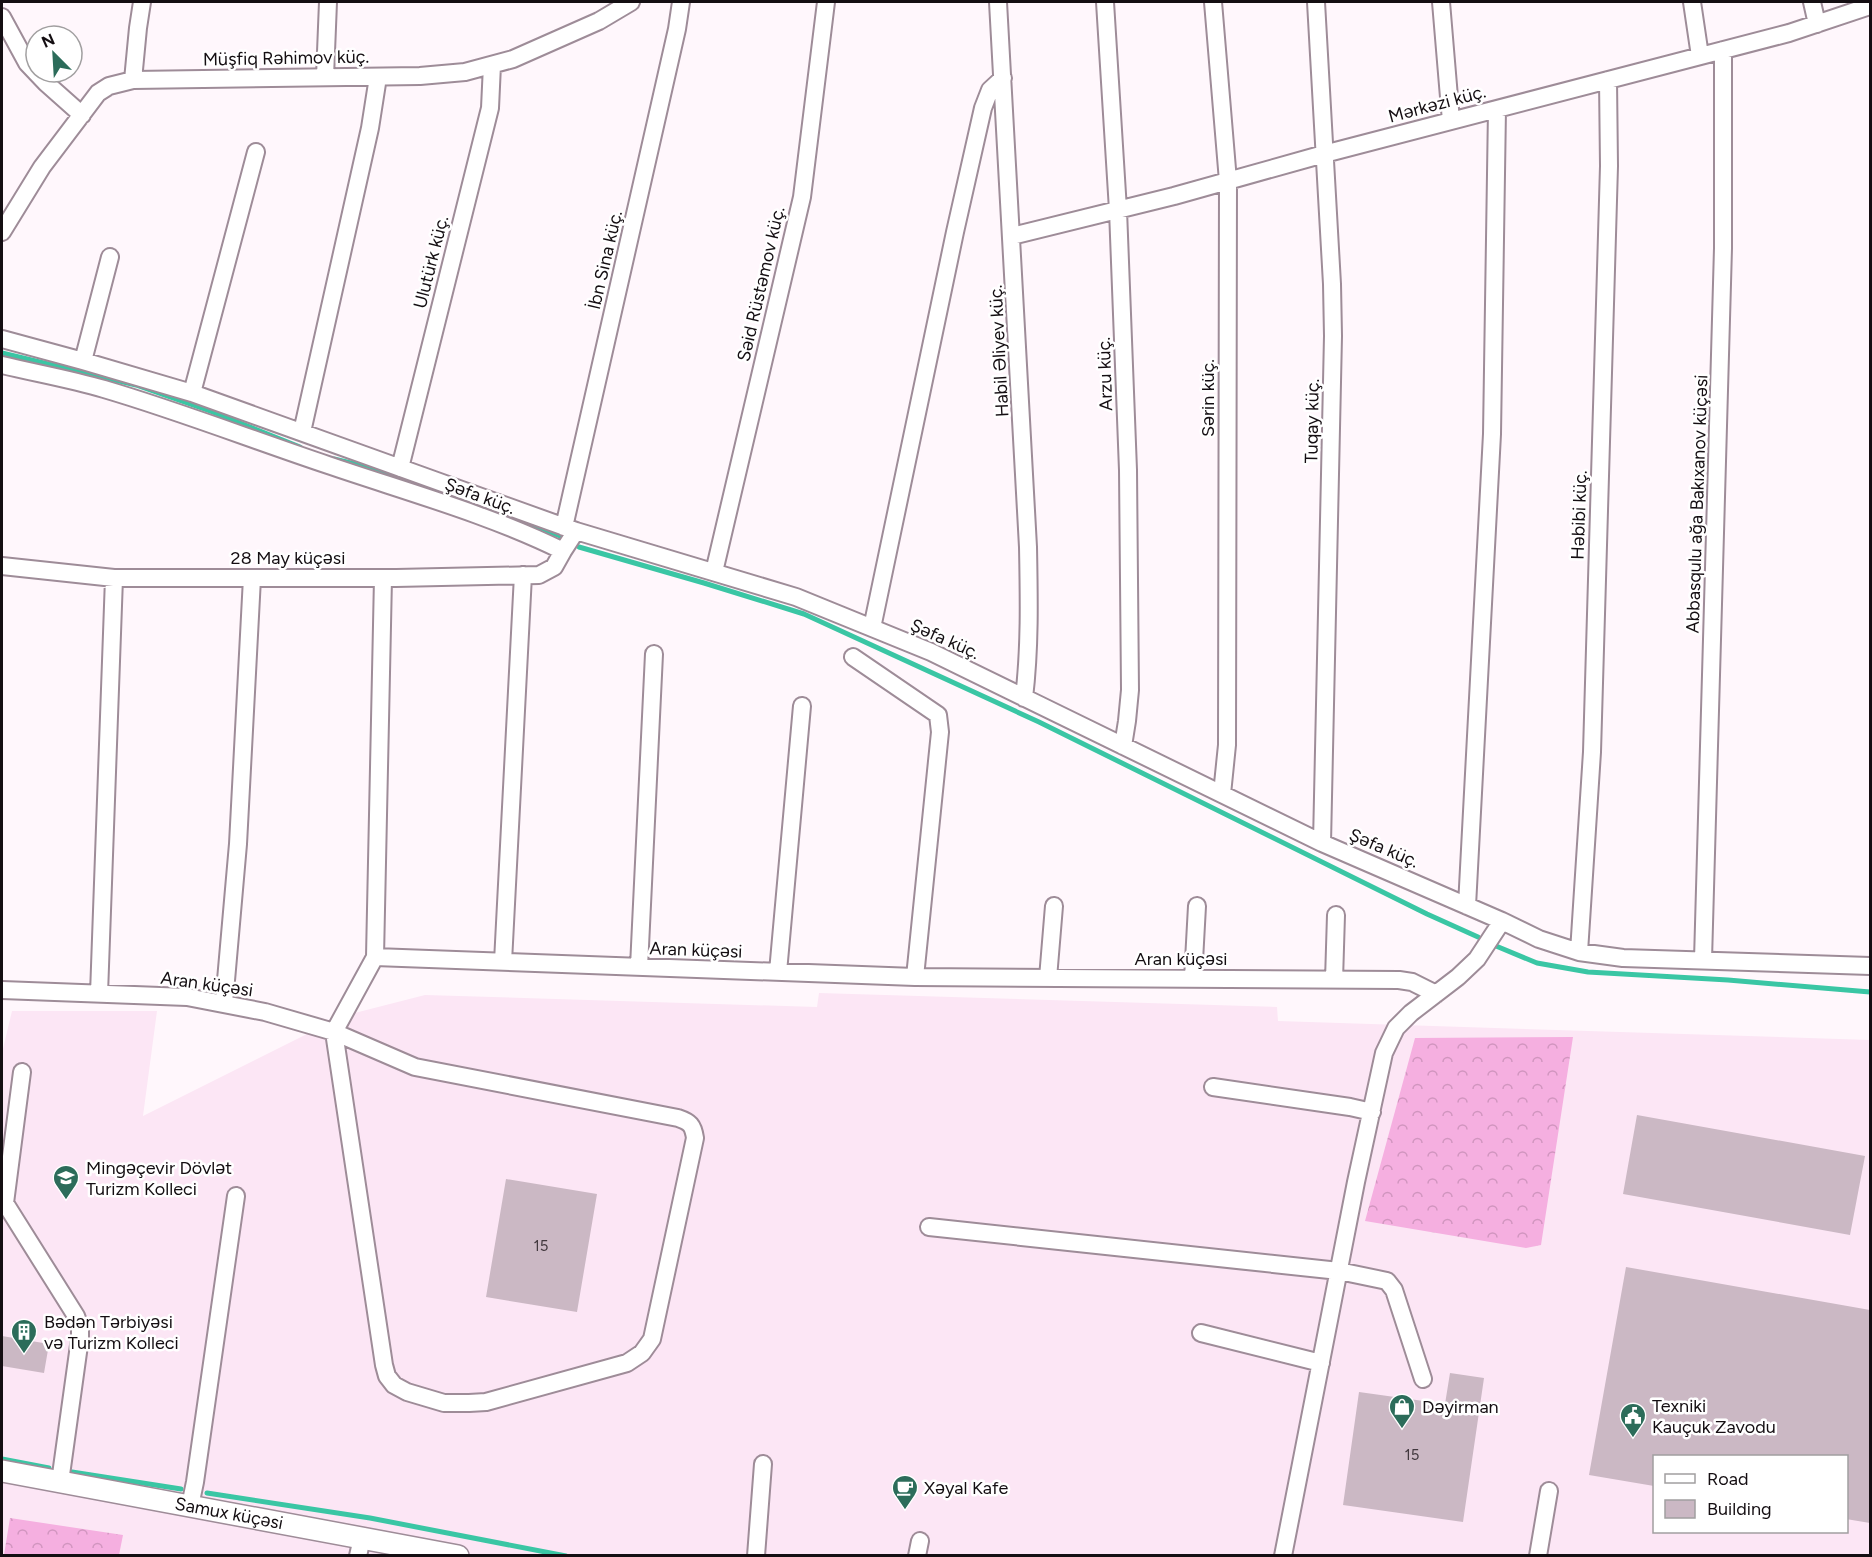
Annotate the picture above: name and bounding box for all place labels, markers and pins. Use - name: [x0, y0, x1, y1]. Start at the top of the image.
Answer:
- place label: Mingəçevir Dövlət Turizm Kolleci: [86, 1157, 232, 1200]
- school or university icon: Mingəçevir Dövlət Turizm Kolleci: [51, 1163, 81, 1201]
- place label: Bədən Tərbiyəsi və Turizm Kolleci: [44, 1311, 179, 1354]
- building icon: Bədən Tərbiyəsi və Turizm Kolleci: [9, 1317, 39, 1355]
- shop icon: Dəyirman: [1387, 1392, 1417, 1430]
- place label: Texniki Kauçuk Zavodu: [1652, 1395, 1776, 1438]
- place label: Dəyirman: [1422, 1396, 1499, 1418]
- public building icon: Texniki Kauçuk Zavodu: [1618, 1401, 1648, 1439]
- cafe icon: Xəyal Kafe: [890, 1473, 920, 1511]
- place label: Xəyal Kafe: [924, 1477, 1008, 1499]

